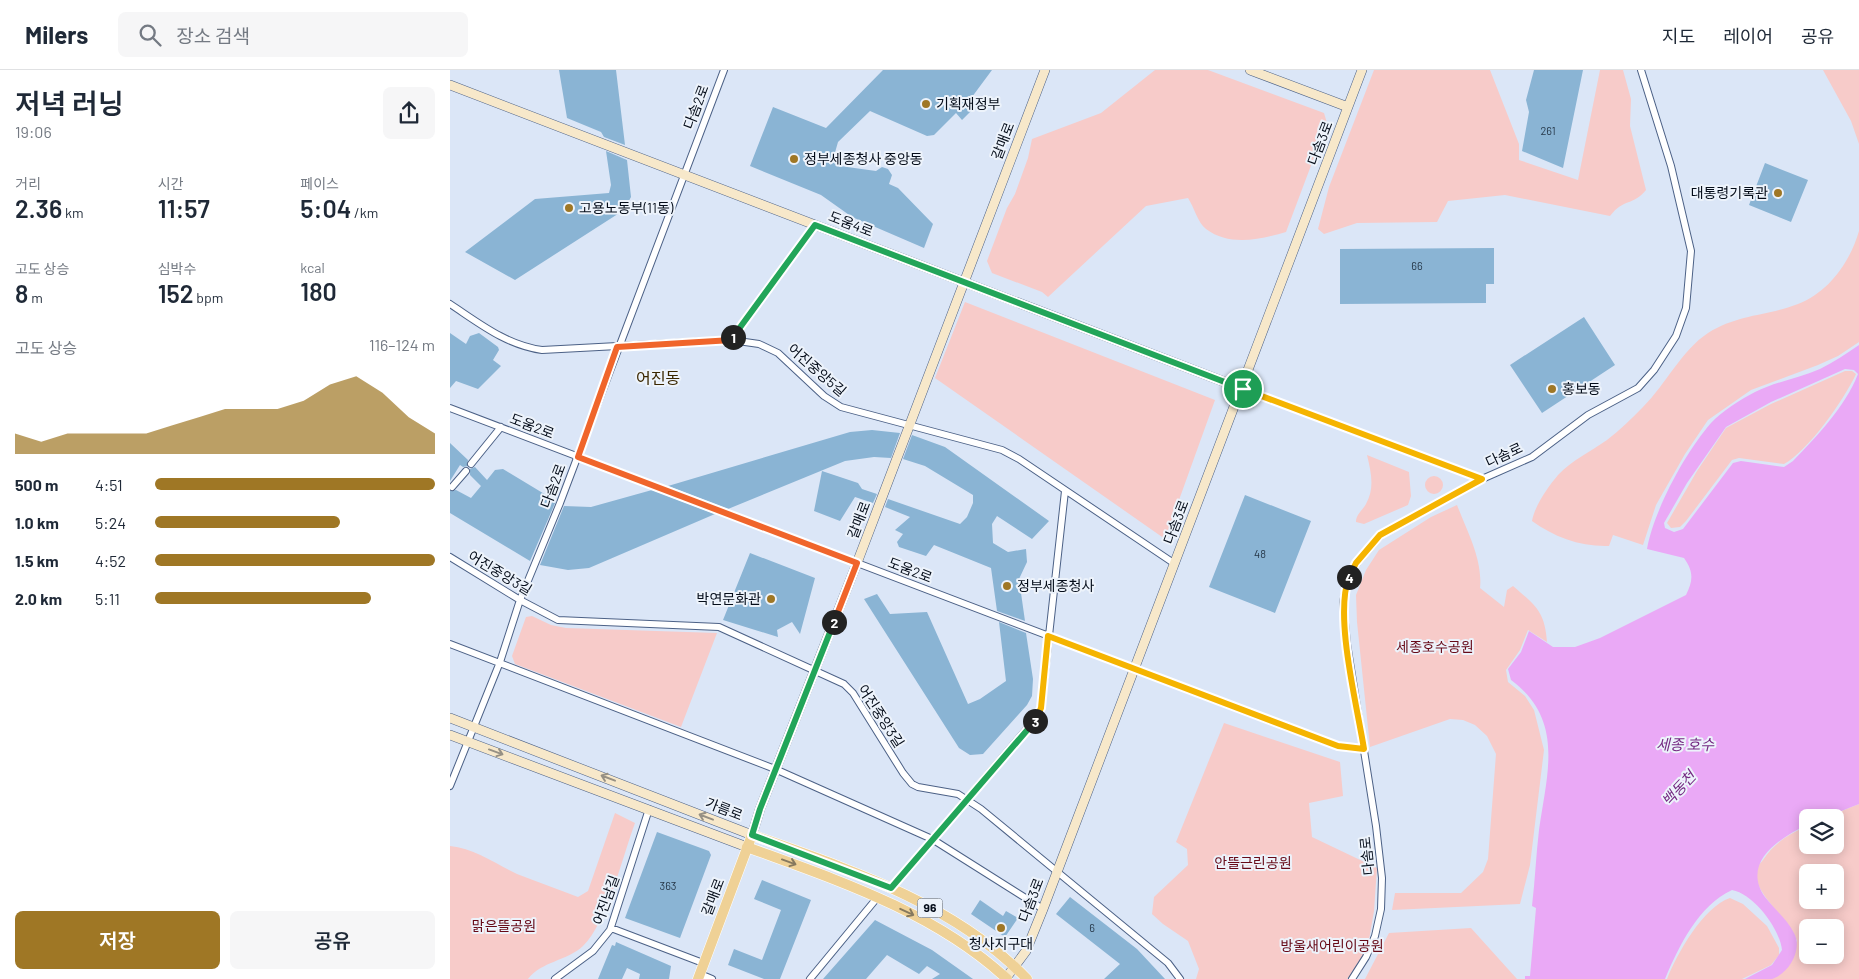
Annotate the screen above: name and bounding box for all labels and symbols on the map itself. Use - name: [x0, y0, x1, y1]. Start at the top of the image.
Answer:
- street label: 다솜2로: [679, 82, 712, 131]
- place label: 기획재정부: [936, 95, 1001, 112]
- marker: 기획재정부: [920, 98, 932, 110]
- street label: 다솜3로: [1303, 118, 1336, 167]
- street label: 갈매로: [988, 120, 1017, 162]
- house number: 261: [1540, 124, 1556, 137]
- place label: 정부세종청사 중앙동: [804, 150, 923, 167]
- marker: 정부세종청사 중앙동: [788, 153, 800, 165]
- place label: 대통령기록관: [1691, 184, 1768, 201]
- marker: 대통령기록관: [1772, 187, 1784, 199]
- place label: 고용노동부(11동): [579, 199, 674, 216]
- marker: 고용노동부(11동): [563, 202, 575, 214]
- street label: 도움4로: [826, 207, 876, 240]
- house number: 66: [1411, 259, 1423, 272]
- pin: 1: [720, 324, 746, 350]
- street label: 어진중앙5길: [785, 340, 850, 400]
- district label: 어진동: [636, 368, 680, 387]
- pin: [1222, 368, 1264, 410]
- place label: 홍보동: [1562, 380, 1601, 397]
- marker: 홍보동: [1546, 383, 1558, 395]
- street label: 도움2로: [508, 409, 557, 442]
- street label: 다솜로: [1483, 439, 1525, 470]
- street label: 다솜2로: [536, 461, 569, 510]
- street label: 다솜3로: [1159, 497, 1192, 546]
- street label: 갈매로: [844, 499, 873, 541]
- street label: 어진중앙3길: [465, 547, 535, 598]
- house number: 48: [1254, 547, 1266, 560]
- street label: 도움2로: [886, 553, 935, 586]
- pin: 4: [1336, 564, 1362, 590]
- place label: 정부세종청사: [1017, 577, 1094, 594]
- marker: 정부세종청사: [1001, 580, 1013, 592]
- place label: 박연문화관: [697, 590, 761, 607]
- marker: 박연문화관: [765, 593, 777, 605]
- pin: 2: [822, 610, 846, 634]
- park label: 세종호수공원: [1396, 638, 1474, 655]
- street label: 어진중앙3길: [855, 681, 908, 750]
- pin: 3: [1022, 708, 1048, 734]
- water label: 세종 호수: [1656, 735, 1715, 753]
- one-way arrow: [488, 748, 503, 757]
- water label: 백동천: [1658, 765, 1700, 810]
- one-way arrow: [601, 772, 616, 781]
- street label: 가름로: [703, 794, 745, 823]
- one-way arrow: [699, 812, 715, 821]
- street label: 다솜로: [1356, 836, 1377, 876]
- park label: 안뜰근린공원: [1214, 854, 1292, 871]
- one-way arrow: [780, 858, 796, 867]
- street label: 어진남길: [589, 873, 622, 927]
- street label: 다솜3로: [1014, 875, 1047, 924]
- street label: 갈매로: [698, 876, 727, 918]
- house number: 363: [660, 879, 677, 892]
- road number: 96: [918, 898, 942, 918]
- one-way arrow: [899, 908, 914, 917]
- park label: 맑은뜰공원: [472, 917, 536, 934]
- house number: 6: [1089, 921, 1095, 934]
- marker: 청사지구대: [995, 922, 1007, 934]
- place label: 청사지구대: [969, 935, 1033, 952]
- park label: 방울새어린이공원: [1280, 937, 1384, 954]

